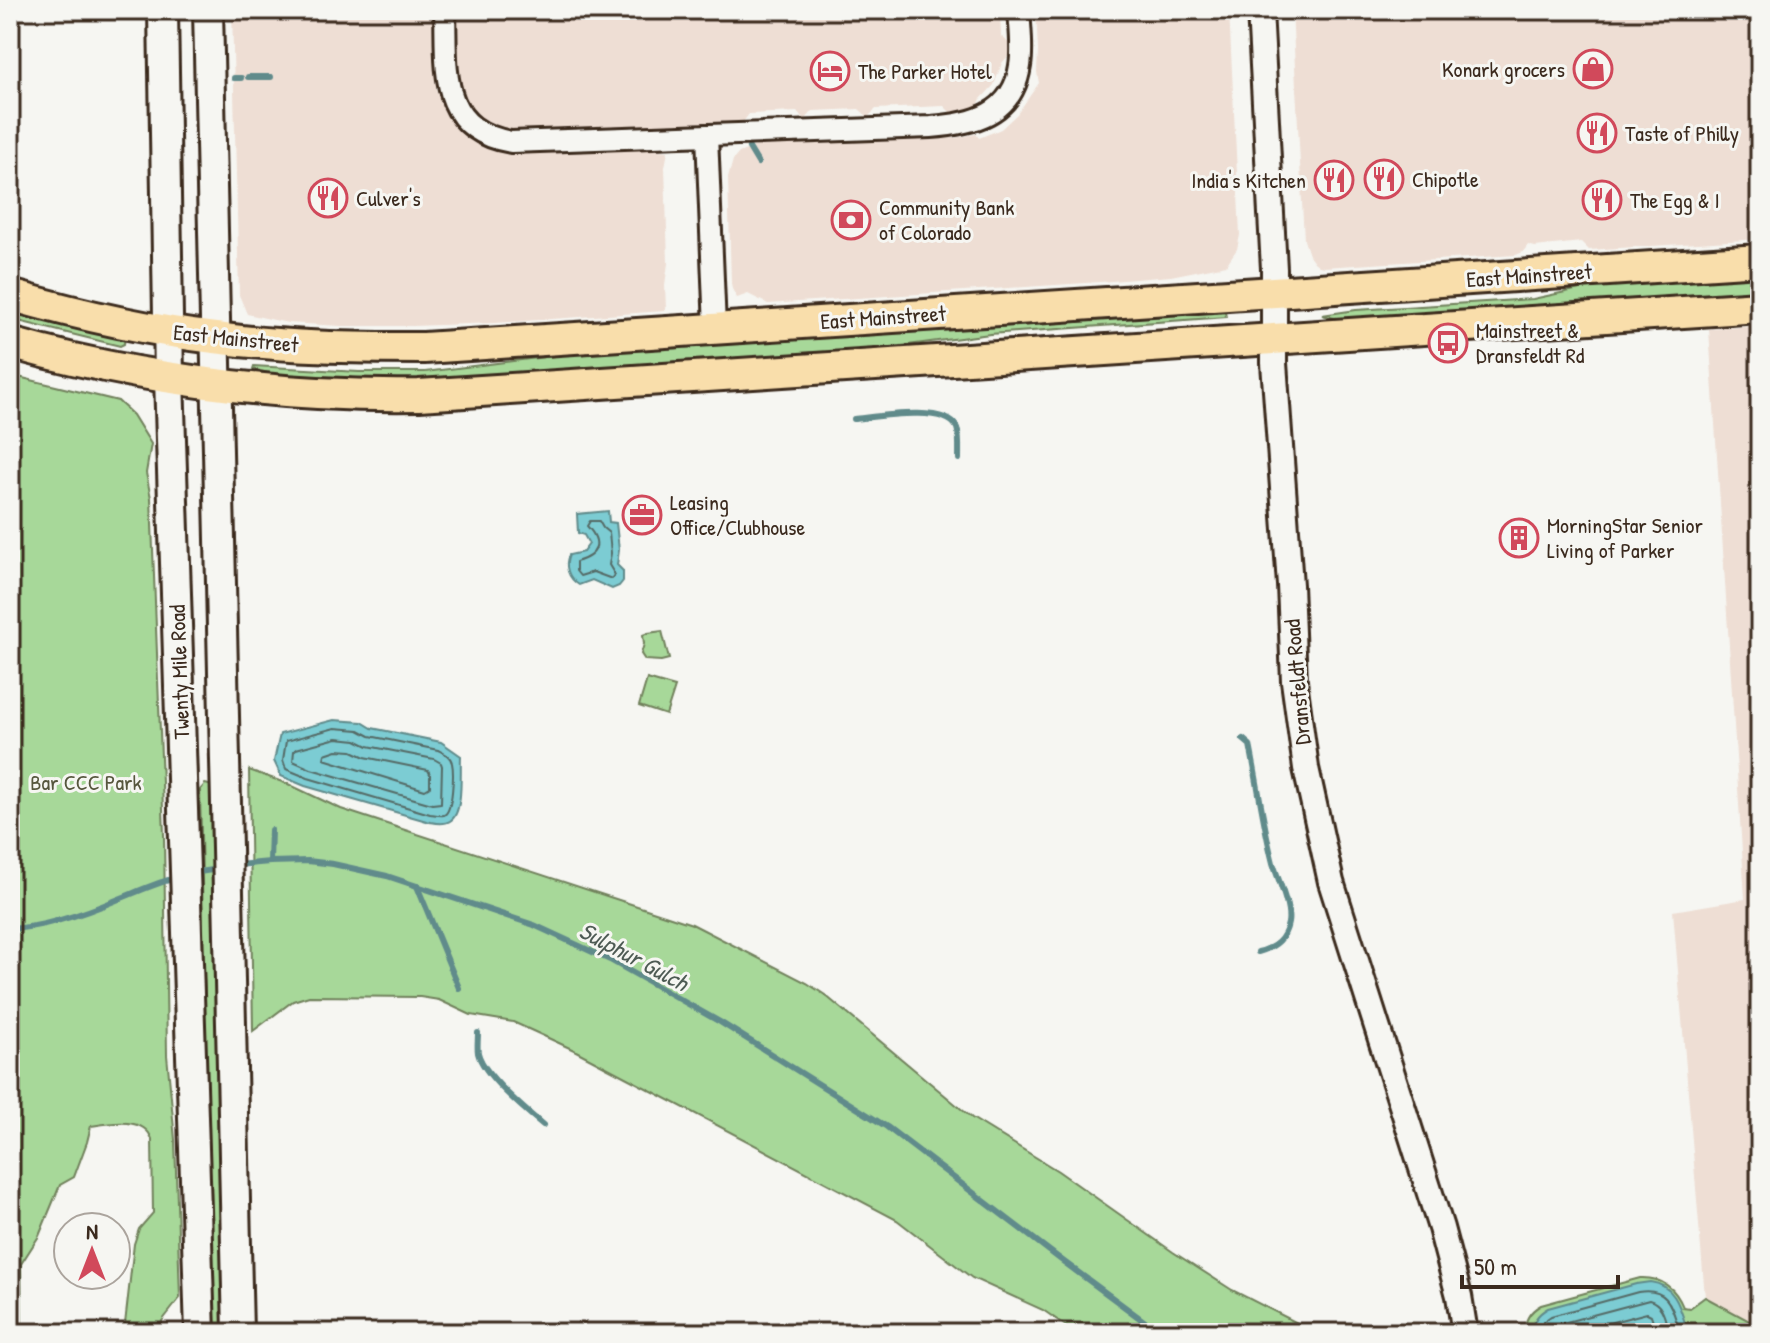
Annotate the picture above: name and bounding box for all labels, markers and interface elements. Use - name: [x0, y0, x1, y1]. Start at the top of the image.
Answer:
- shop icon: Konark grocers: [1572, 48, 1614, 90]
- hotel icon: The Parker Hotel: [809, 50, 851, 92]
- place label: Konark grocers: [1442, 54, 1565, 84]
- place label: The Parker Hotel: [858, 56, 992, 86]
- restaurant icon: Taste of Philly: [1576, 112, 1618, 154]
- place label: Taste of Philly: [1625, 118, 1739, 148]
- restaurant icon: Chipotle: [1363, 158, 1405, 200]
- restaurant icon: India's Kitchen: [1313, 159, 1355, 201]
- place label: Chipotle: [1412, 164, 1479, 194]
- place label: India's Kitchen: [1191, 165, 1306, 195]
- restaurant icon: Culver's: [307, 177, 349, 219]
- restaurant icon: The Egg & I: [1581, 179, 1623, 221]
- place label: Culver's: [356, 183, 421, 213]
- place label: The Egg & I: [1630, 185, 1720, 215]
- place label: Community Bank of Colorado: [879, 192, 1014, 247]
- bank icon: Community Bank of Colorado: [830, 199, 872, 241]
- street label: East Mainstreet: [1465, 256, 1593, 294]
- street label: East Mainstreet: [819, 298, 947, 336]
- place label: Mainstreet & Dransfeldt Rd: [1476, 315, 1585, 370]
- street label: East Mainstreet: [172, 317, 300, 360]
- bus stop icon: Mainstreet & Dransfeldt Rd: [1427, 322, 1469, 364]
- place label: Leasing Office/Clubhouse: [670, 487, 805, 542]
- office icon: Leasing Office/Clubhouse: [621, 494, 663, 536]
- place label: MorningStar Senior Living of Parker: [1547, 510, 1703, 565]
- building icon: MorningStar Senior Living of Parker: [1498, 517, 1540, 559]
- street label: Twenty Mile Road: [162, 604, 196, 740]
- street label: Dransfeldt Road: [1277, 618, 1317, 746]
- park label: Bar CCC Park: [30, 767, 142, 797]
- water label: Sulphur Gulch: [574, 914, 696, 1000]
- north arrow: [52, 1211, 132, 1291]
- text: N: [86, 1216, 98, 1246]
- scale bar: [1462, 1239, 1618, 1289]
- text: 50 m: [1474, 1250, 1517, 1282]

